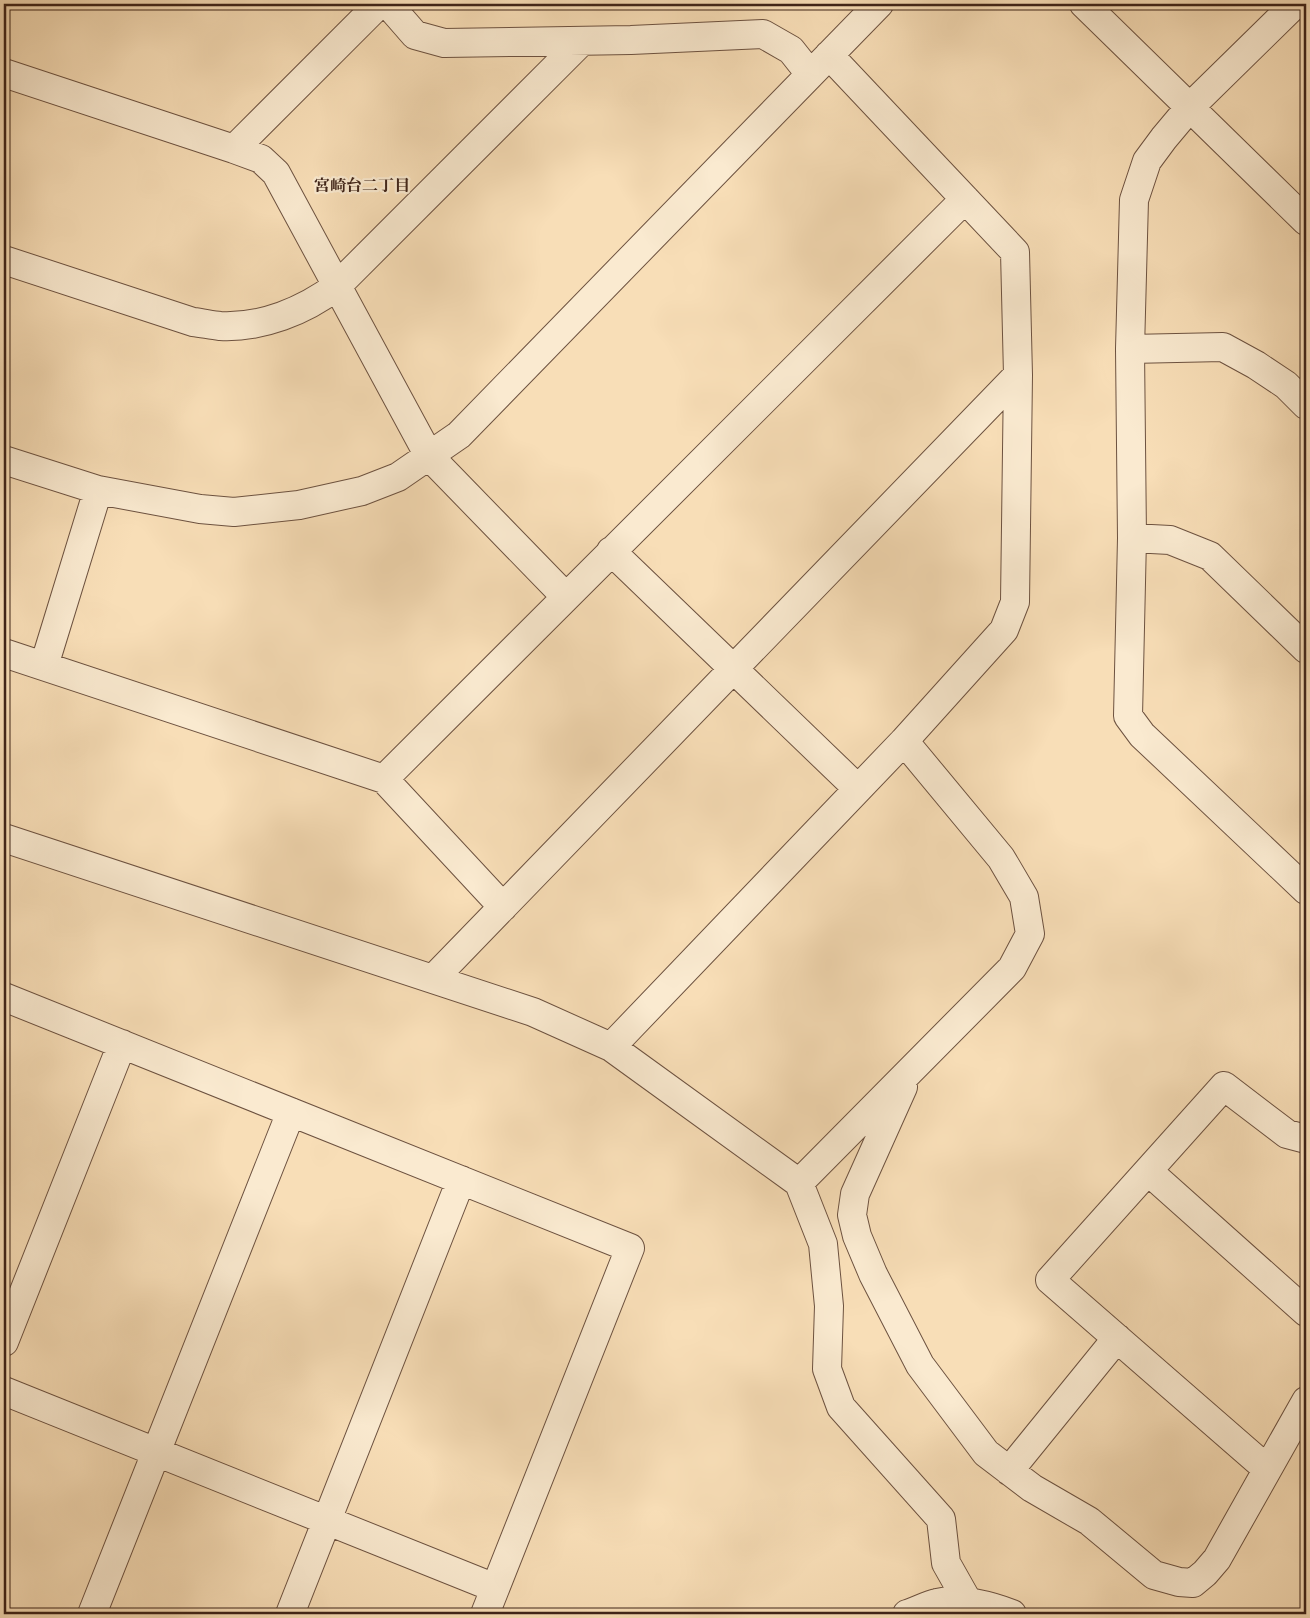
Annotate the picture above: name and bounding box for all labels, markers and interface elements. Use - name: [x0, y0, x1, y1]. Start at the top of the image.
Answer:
- district label: 宮崎台二丁目: [314, 176, 410, 195]

